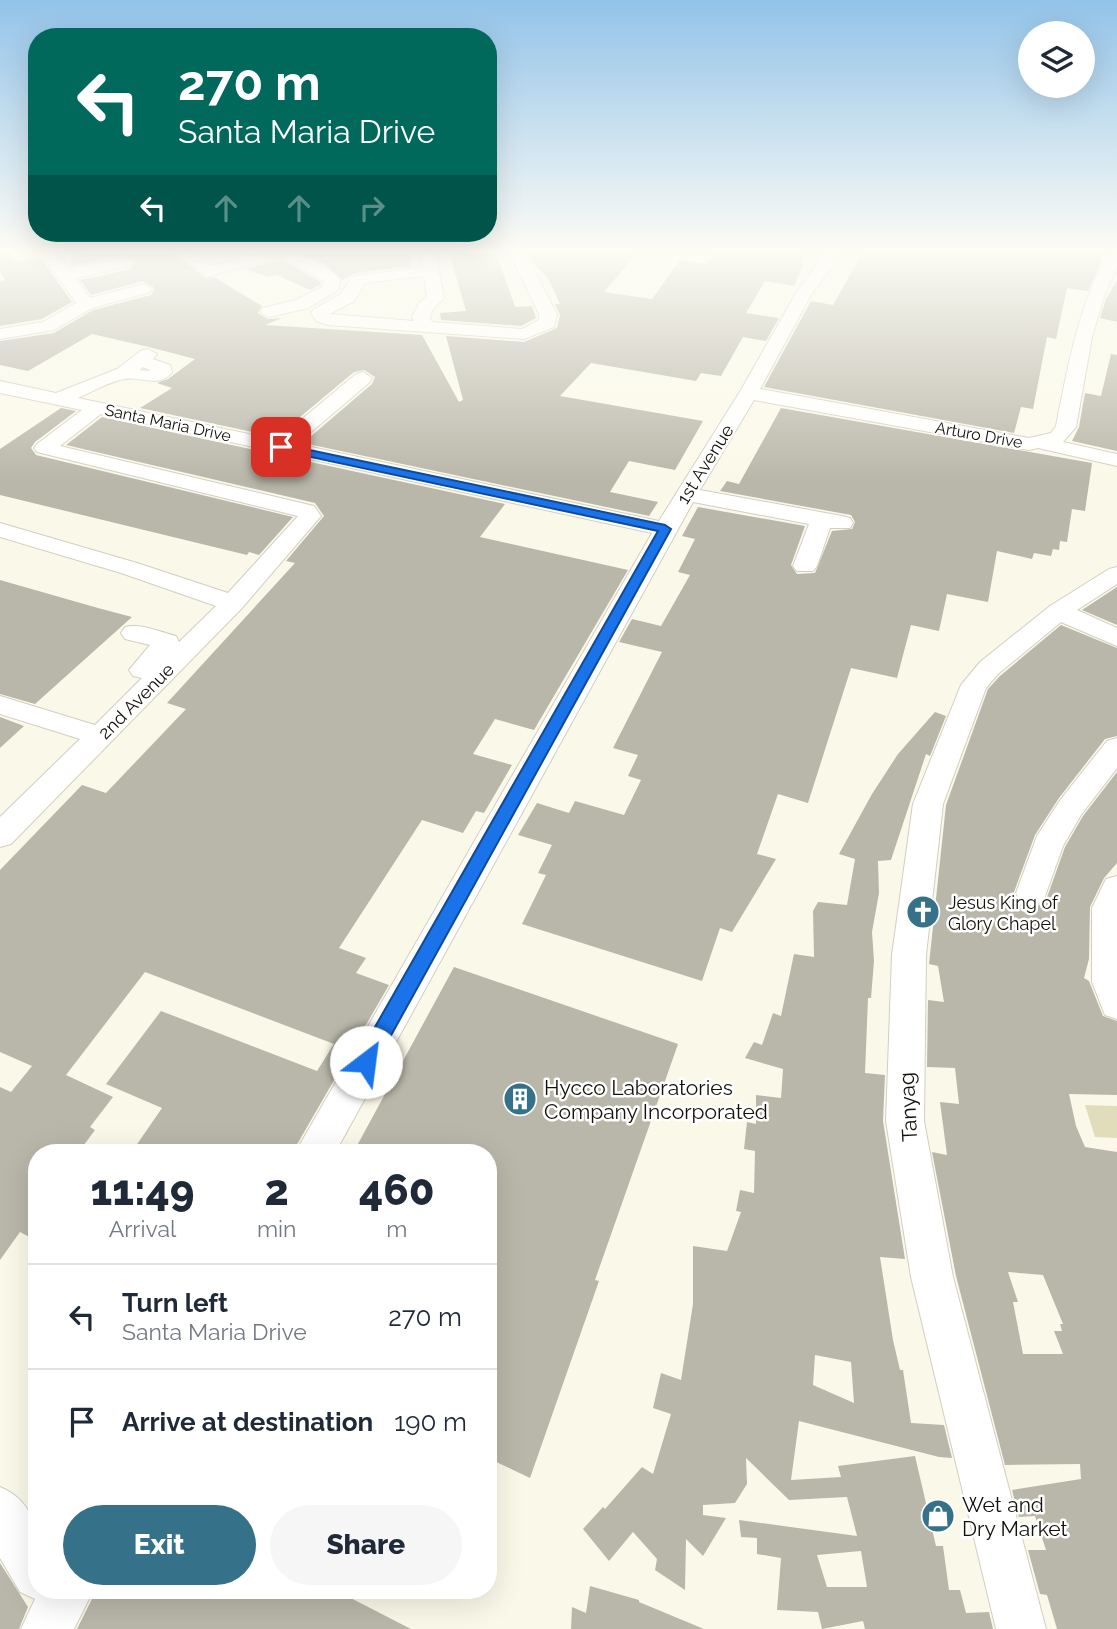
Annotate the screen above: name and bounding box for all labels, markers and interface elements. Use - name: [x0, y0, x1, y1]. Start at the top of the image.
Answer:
- map controls: [1018, 21, 1095, 98]
- button: layers: [1018, 21, 1095, 98]
- text: 270 m: [178, 54, 321, 111]
- icon: left: [63, 56, 154, 147]
- text: Santa Maria Drive: [178, 113, 435, 150]
- icon: left: [134, 189, 172, 227]
- icon: ahead: [207, 189, 245, 227]
- icon: ahead: [280, 189, 318, 227]
- icon: right: [353, 189, 391, 227]
- street label: Santa Maria Drive: [103, 400, 233, 446]
- pin: [251, 417, 311, 477]
- street label: Arturo Drive: [934, 418, 1024, 452]
- street label: 1st Avenue: [672, 420, 738, 508]
- icon: arrive: [262, 428, 300, 466]
- street label: 2nd Avenue: [94, 659, 178, 743]
- place label: Jesus King of Glory Chapel: [948, 892, 1059, 934]
- church icon: Jesus King of Glory Chapel: [904, 893, 942, 931]
- position arrow: [329, 1025, 403, 1099]
- street label: Tanyag: [894, 1072, 922, 1142]
- place label: Hycco Laboratories Company Incorporated: [544, 1075, 768, 1124]
- building icon: Hycco Laboratories Company Incorporated: [501, 1080, 539, 1118]
- text: 11:49: [90, 1166, 194, 1215]
- text: 2: [265, 1166, 289, 1215]
- text: 460: [359, 1166, 435, 1215]
- text: Arrival: [109, 1215, 176, 1242]
- text: min: [257, 1215, 296, 1242]
- text: m: [386, 1215, 407, 1242]
- text: Turn left: [122, 1288, 228, 1318]
- icon: left: [63, 1298, 101, 1336]
- text: 270 m: [388, 1302, 462, 1332]
- text: Santa Maria Drive: [122, 1318, 307, 1345]
- icon: arrive: [63, 1403, 101, 1441]
- text: Arrive at destination: [122, 1407, 373, 1437]
- text: 190 m: [394, 1407, 467, 1437]
- place label: Wet and Dry Market: [962, 1492, 1068, 1541]
- shop icon: Wet and Dry Market: [919, 1497, 957, 1535]
- button: Exit: [63, 1505, 256, 1585]
- button: Share: [270, 1505, 462, 1585]

